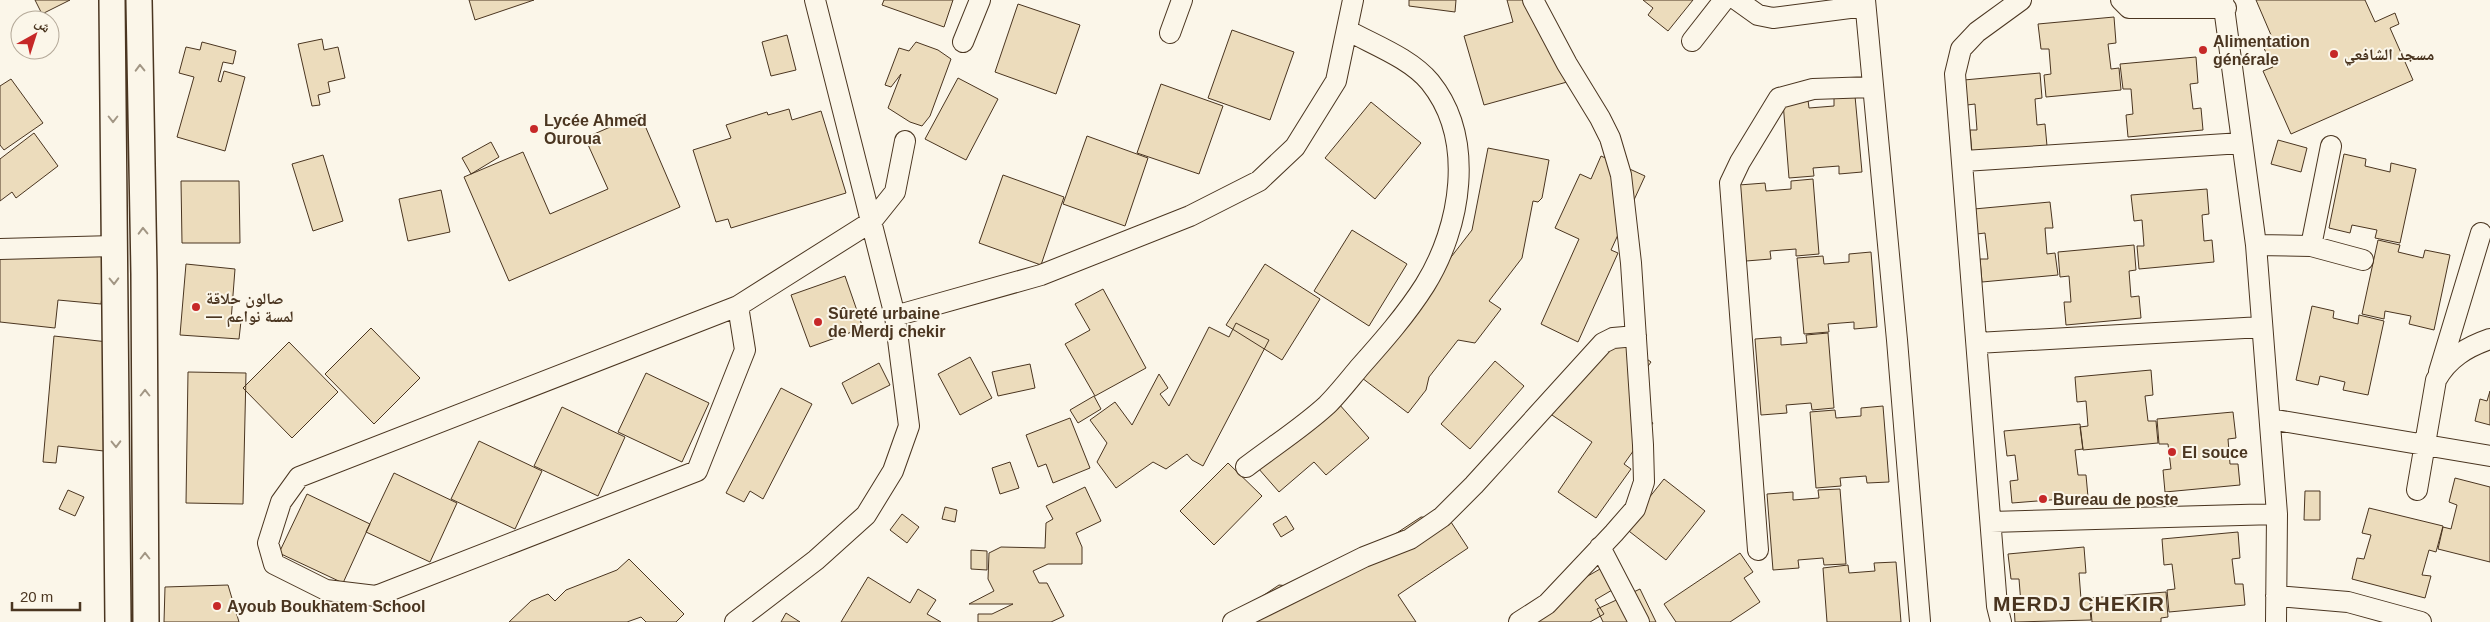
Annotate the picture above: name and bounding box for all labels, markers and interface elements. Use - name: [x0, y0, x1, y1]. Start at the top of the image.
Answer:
- north arrow: [10, 10, 60, 60]
- text: ش: [32, 14, 54, 37]
- place label: Alimentation générale: [2213, 33, 2310, 68]
- marker: Alimentation générale: [2197, 44, 2209, 56]
- place label: مسجد الشافعي: [2344, 46, 2434, 66]
- marker: مسجد الشافعي: [2328, 48, 2340, 60]
- one-way arrow: [135, 64, 145, 72]
- place label: Lycée Ahmed Ouroua: [544, 112, 647, 147]
- one-way arrow: [108, 115, 118, 123]
- marker: Lycée Ahmed Ouroua: [528, 123, 540, 135]
- one-way arrow: [138, 227, 148, 234]
- one-way arrow: [109, 278, 119, 285]
- place label: صالون حلاقة — لمسة نواعم: [206, 290, 294, 328]
- marker: صالون حلاقة — لمسة نواعم: [190, 301, 202, 313]
- place label: Sûreté urbaine de Merdj chekir: [828, 305, 945, 340]
- marker: Sûreté urbaine de Merdj chekir: [812, 316, 824, 328]
- one-way arrow: [140, 389, 150, 397]
- one-way arrow: [110, 440, 121, 448]
- place label: El souce: [2182, 444, 2248, 461]
- marker: El souce: [2166, 446, 2178, 458]
- place label: Bureau de poste: [2053, 491, 2178, 508]
- marker: Bureau de poste: [2037, 493, 2049, 505]
- one-way arrow: [140, 552, 150, 560]
- scale bar: [12, 580, 80, 612]
- text: 20 m: [20, 588, 53, 605]
- district label: MERDJ CHEKIR: [1993, 592, 2165, 615]
- place label: Ayoub Boukhatem School: [227, 598, 426, 615]
- marker: Ayoub Boukhatem School: [211, 600, 223, 612]

